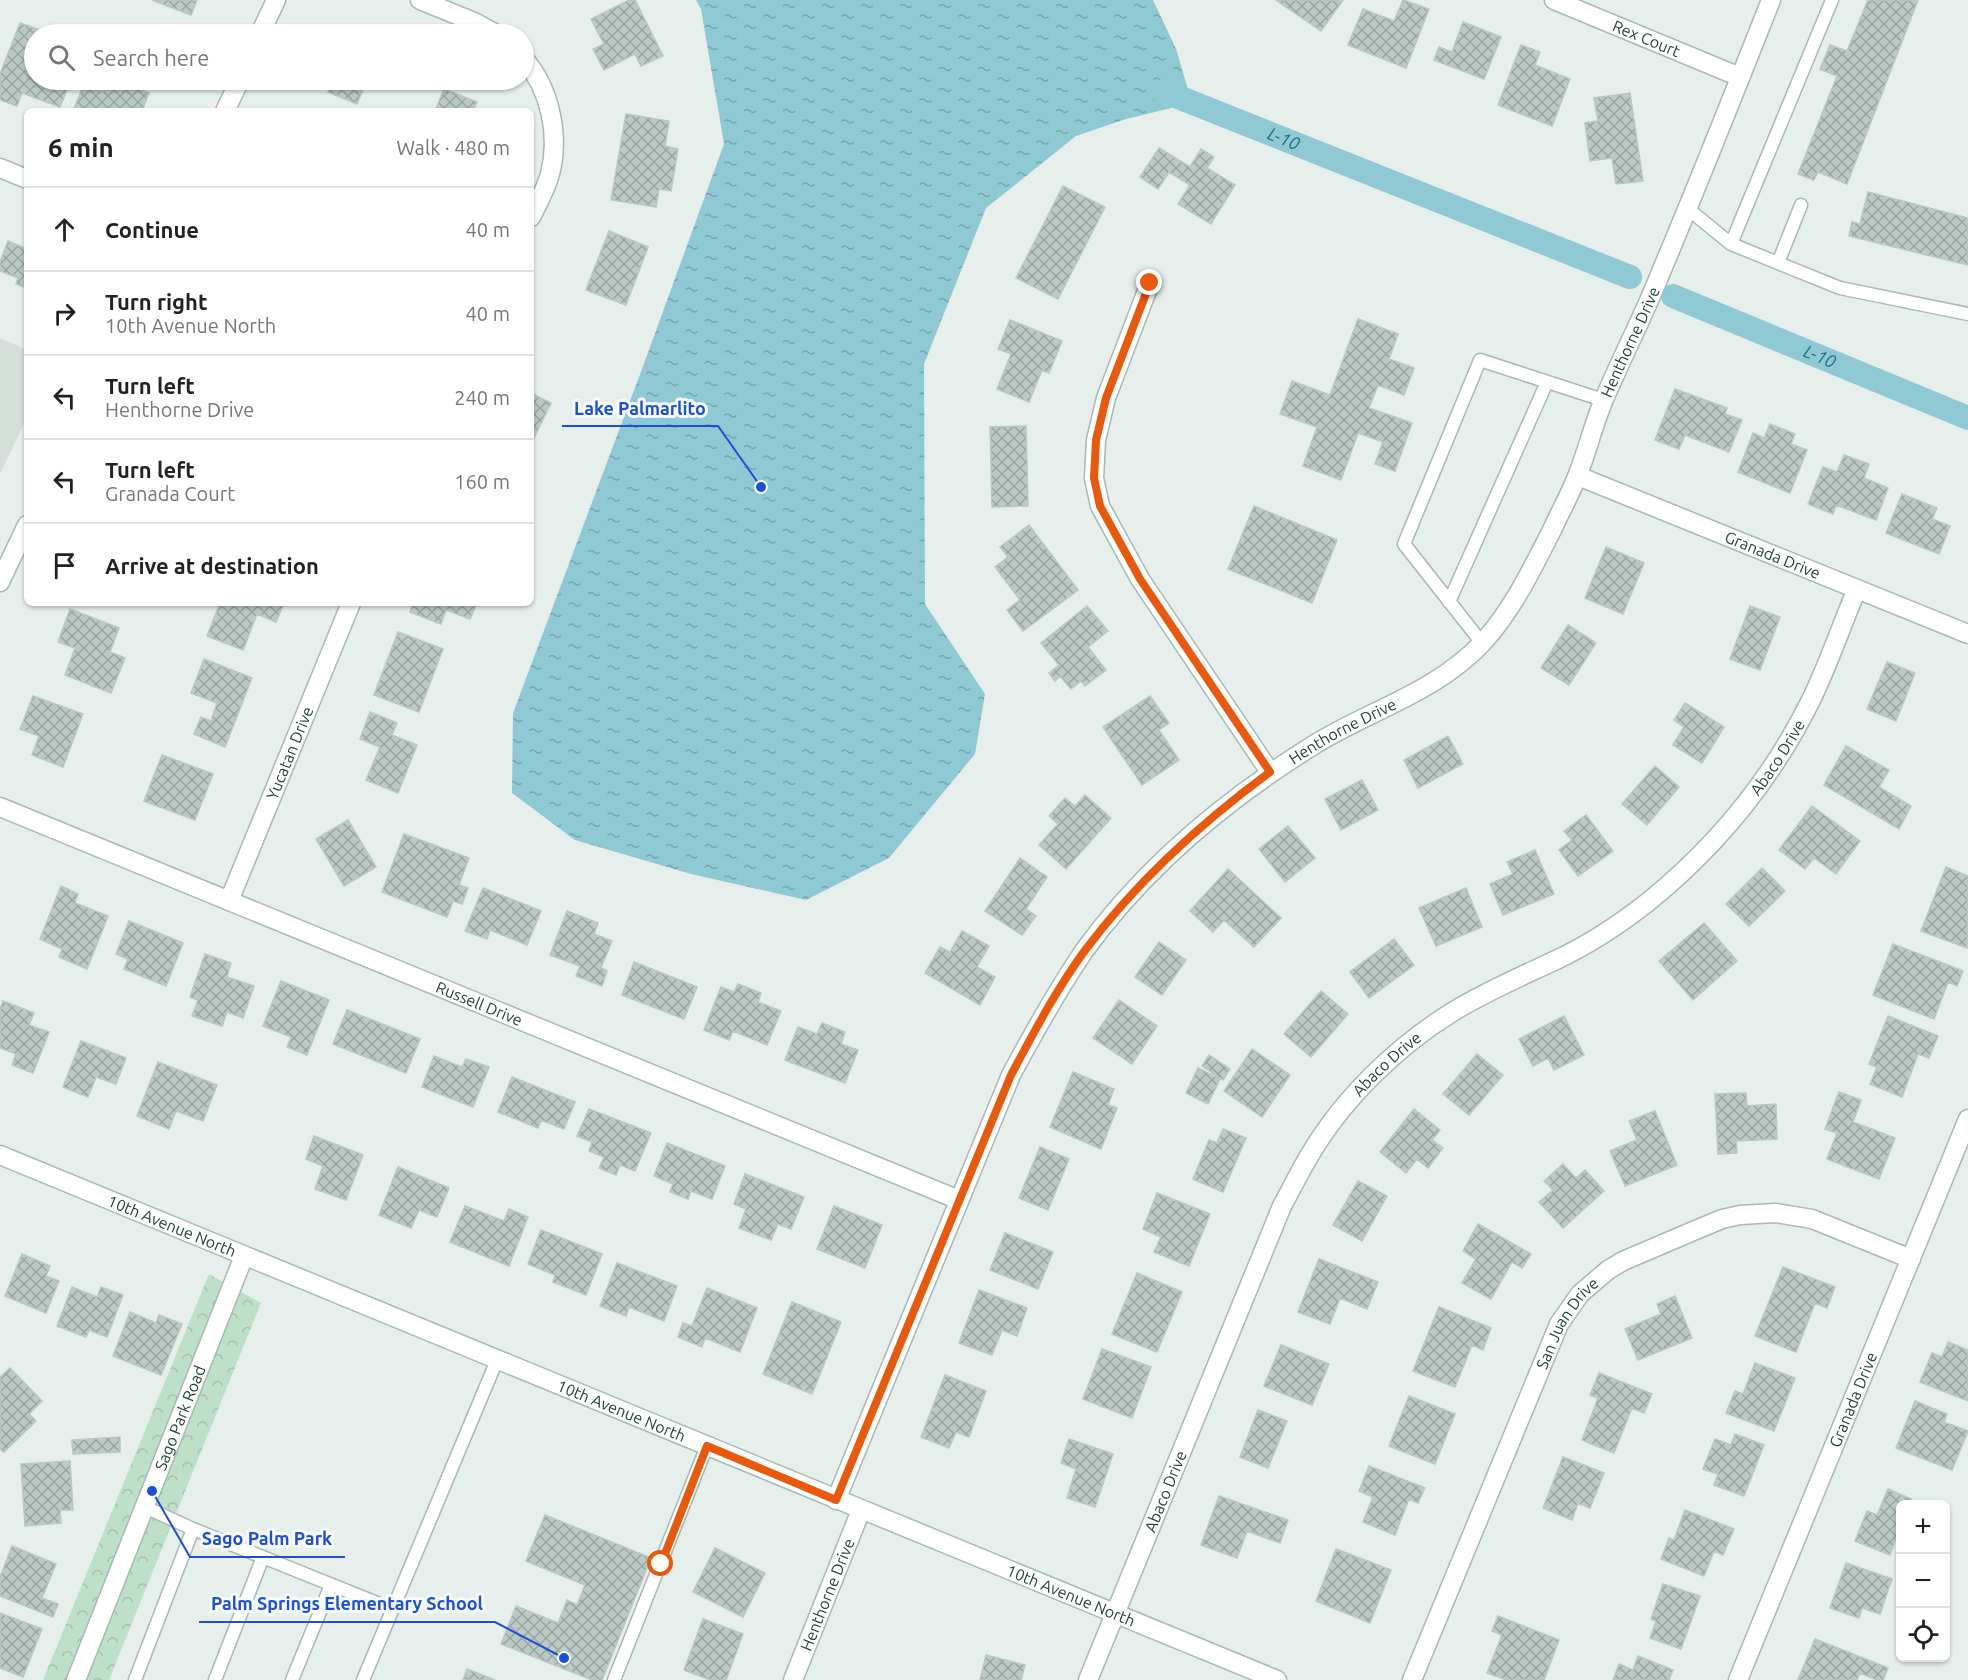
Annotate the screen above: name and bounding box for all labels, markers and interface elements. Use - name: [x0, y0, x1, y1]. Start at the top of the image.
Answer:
- street label: Rex Court: [1610, 16, 1683, 60]
- search box: [24, 24, 534, 90]
- icon: search: [45, 41, 78, 74]
- text: Search here: [93, 45, 209, 70]
- water label: L-10: [1265, 123, 1303, 154]
- text: 6 min: [48, 133, 114, 162]
- text: Walk · 480 m: [397, 136, 510, 159]
- icon: ahead: [48, 213, 81, 246]
- text: Continue: [105, 217, 199, 242]
- text: 40 m: [466, 218, 510, 241]
- route end: [1136, 269, 1162, 295]
- street label: Henthorne Drive: [1597, 284, 1663, 400]
- text: Turn right: [105, 289, 207, 314]
- icon: right: [48, 297, 81, 330]
- text: 40 m: [466, 302, 510, 325]
- text: 10th Avenue North: [105, 314, 276, 337]
- water label: L-10: [1801, 340, 1839, 371]
- text: Turn left: [105, 373, 195, 398]
- icon: left: [48, 381, 81, 414]
- text: 240 m: [454, 386, 510, 409]
- callout: Lake Palmarlito: [562, 390, 718, 426]
- text: Henthorne Drive: [105, 398, 254, 421]
- text: Lake Palmarlito: [574, 398, 706, 418]
- text: Turn left: [105, 457, 195, 482]
- icon: left: [48, 465, 81, 498]
- text: 160 m: [454, 470, 510, 493]
- text: Granada Court: [105, 482, 235, 505]
- street label: Granada Drive: [1722, 527, 1823, 582]
- icon: arrive: [48, 549, 81, 582]
- text: Arrive at destination: [105, 553, 319, 578]
- street label: Henthorne Drive: [1285, 695, 1399, 768]
- street label: Yucatan Drive: [263, 704, 317, 802]
- street label: Abaco Drive: [1746, 716, 1808, 799]
- street label: Russell Drive: [433, 978, 525, 1029]
- street label: Abaco Drive: [1349, 1028, 1424, 1100]
- street label: 10th Avenue North: [105, 1191, 239, 1260]
- street label: San Juan Drive: [1532, 1274, 1602, 1372]
- street label: Granada Drive: [1825, 1349, 1881, 1450]
- street label: Sago Park Road: [151, 1363, 209, 1473]
- street label: 10th Avenue North: [555, 1376, 688, 1445]
- street label: Abaco Drive: [1141, 1448, 1190, 1535]
- map controls: [1896, 1500, 1950, 1662]
- button: +: [1896, 1500, 1950, 1554]
- callout: Sago Palm Park: [190, 1521, 345, 1557]
- text: Sago Palm Park: [202, 1528, 332, 1548]
- street label: Henthorne Drive: [797, 1536, 858, 1653]
- route start: [647, 1550, 673, 1576]
- button: −: [1896, 1554, 1950, 1608]
- street label: 10th Avenue North: [1004, 1561, 1138, 1630]
- callout: Palm Springs Elementary School: [199, 1586, 495, 1622]
- text: Palm Springs Elementary School: [211, 1593, 484, 1613]
- button: locate: [1896, 1608, 1950, 1662]

